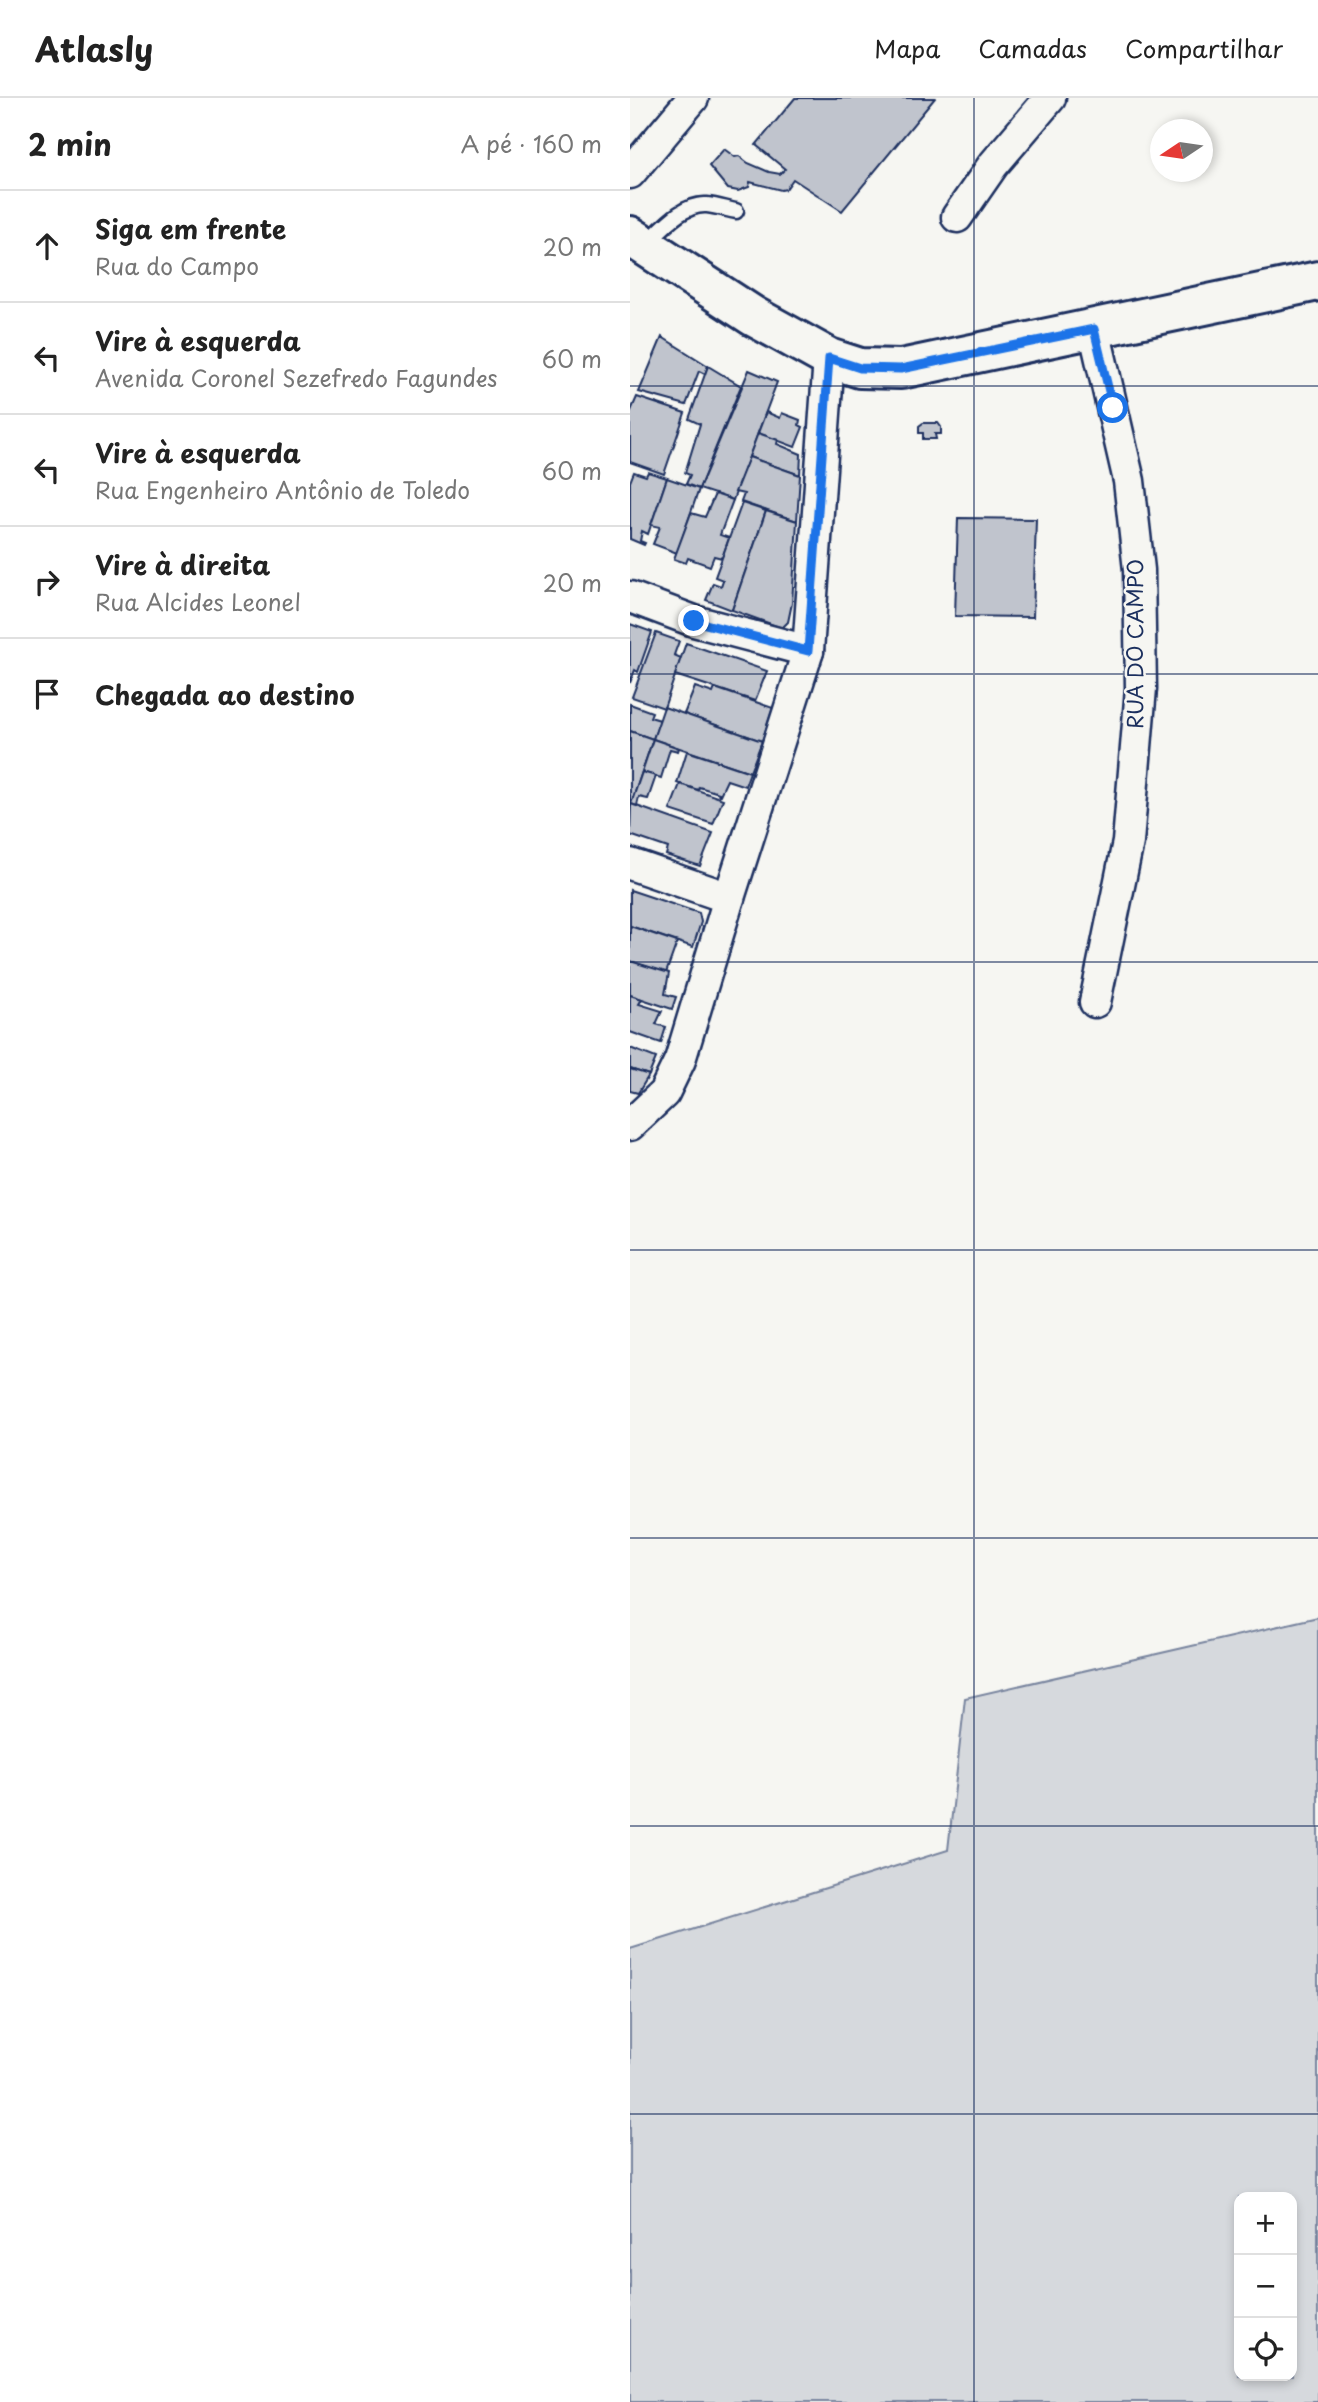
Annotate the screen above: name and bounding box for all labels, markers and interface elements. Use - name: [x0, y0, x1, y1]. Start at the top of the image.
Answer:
- text: Atlasly: [35, 23, 153, 73]
- text: Mapa: [874, 30, 940, 66]
- text: Camadas: [978, 30, 1087, 66]
- text: Compartilhar: [1125, 30, 1283, 66]
- north arrow: [1150, 119, 1213, 182]
- text: 2 min: [28, 121, 112, 166]
- text: A pé · 160 m: [461, 126, 602, 161]
- text: Siga em frente: [95, 209, 286, 248]
- icon: ahead: [28, 227, 66, 265]
- text: 20 m: [543, 229, 602, 264]
- text: Rua do Campo: [95, 248, 259, 283]
- text: Vire à esquerda: [95, 321, 301, 360]
- icon: left: [28, 339, 66, 377]
- text: 60 m: [542, 341, 602, 376]
- text: Avenida Coronel Sezefredo Fagundes: [95, 360, 498, 395]
- route start: [1097, 392, 1128, 423]
- text: Vire à esquerda: [95, 433, 301, 472]
- icon: left: [28, 451, 66, 489]
- text: 60 m: [542, 453, 602, 488]
- text: Rua Engenheiro Antônio de Toledo: [95, 472, 470, 507]
- text: Vire à direita: [95, 545, 270, 584]
- street label: RUA DO CAMPO: [1118, 559, 1150, 729]
- icon: right: [28, 563, 66, 601]
- text: 20 m: [543, 565, 602, 600]
- text: Rua Alcides Leonel: [95, 584, 301, 619]
- route end: [678, 605, 709, 636]
- icon: arrive: [28, 675, 66, 713]
- text: Chegada ao destino: [95, 675, 354, 714]
- map controls: [1234, 2192, 1297, 2381]
- button: +: [1234, 2192, 1297, 2255]
- button: −: [1234, 2255, 1297, 2318]
- button: locate: [1234, 2318, 1297, 2381]

